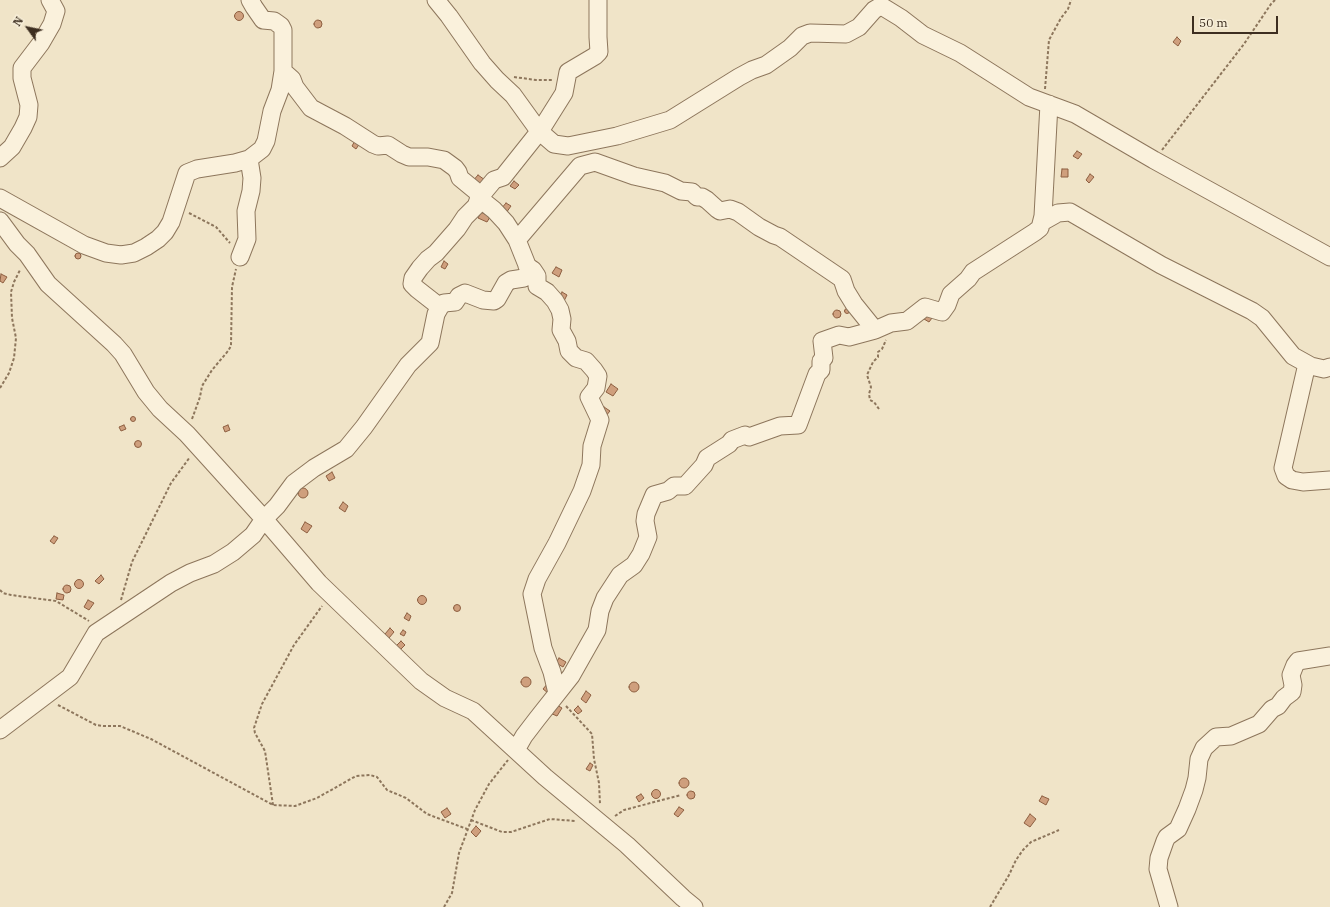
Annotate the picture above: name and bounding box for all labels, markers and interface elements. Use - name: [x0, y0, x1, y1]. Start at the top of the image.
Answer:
- north arrow: [8, 8, 48, 48]
- scale bar: [1194, 8, 1280, 34]
- text: N: [10, 14, 26, 29]
- text: 50 m: [1199, 15, 1228, 30]

